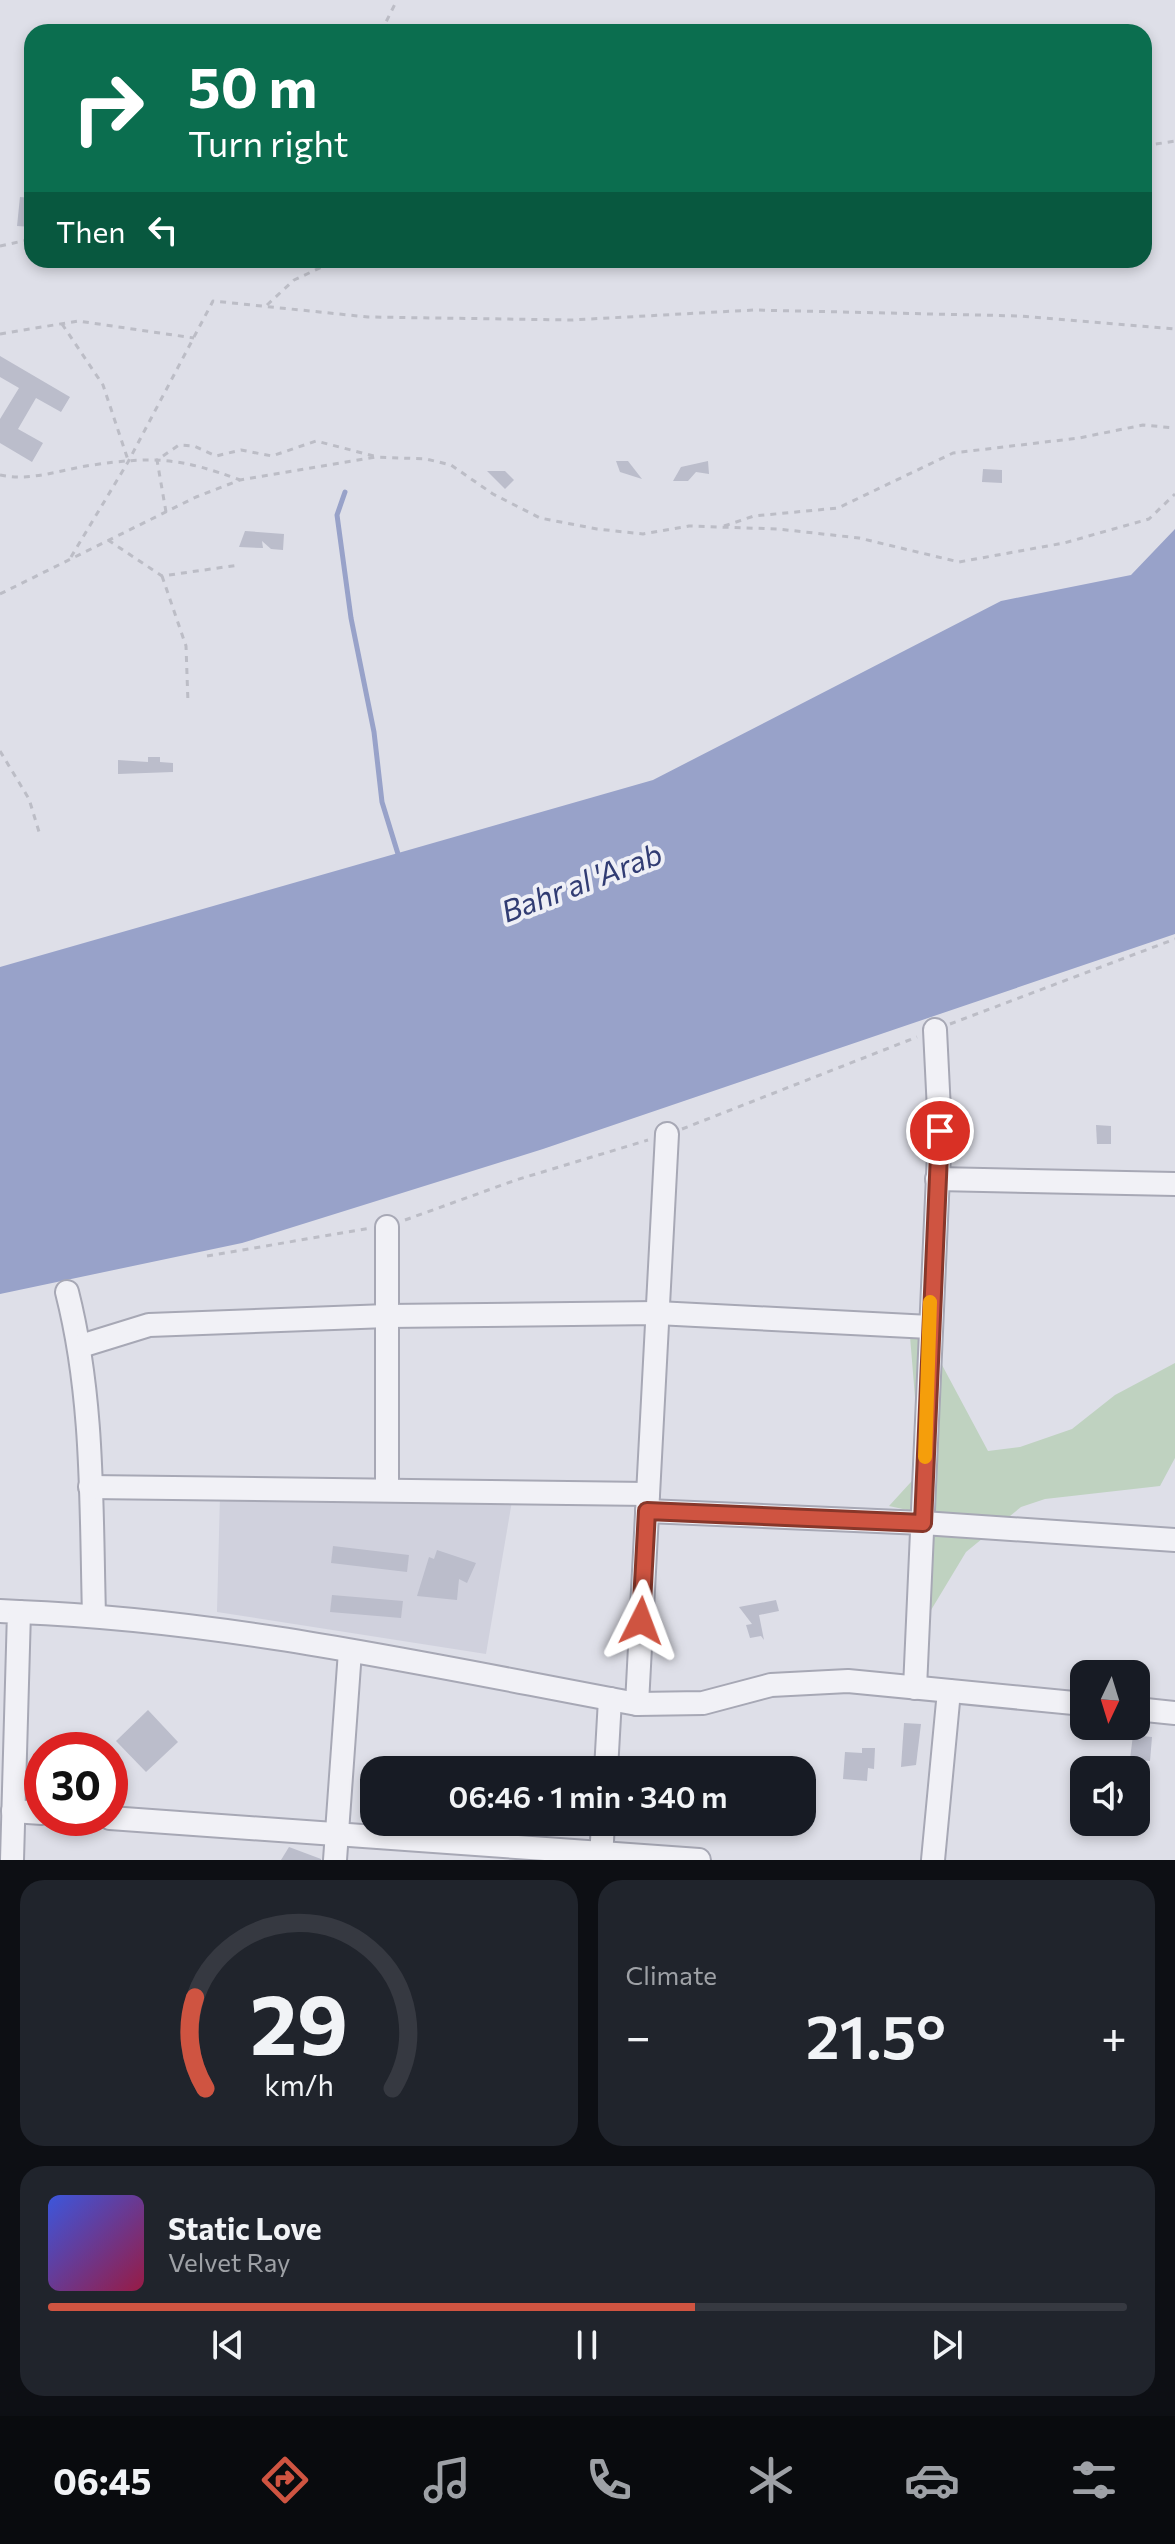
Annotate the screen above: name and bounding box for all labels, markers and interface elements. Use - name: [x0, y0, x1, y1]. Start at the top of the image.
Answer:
- text: 50 m: [188, 51, 317, 120]
- icon: right: [56, 56, 160, 160]
- text: Turn right: [188, 120, 349, 164]
- icon: left: [141, 208, 185, 252]
- text: Then: [56, 212, 125, 249]
- water label: Bahr al 'Arab: [495, 833, 667, 929]
- pin: [906, 1097, 974, 1165]
- icon: arrive: [918, 1109, 962, 1153]
- position arrow: [599, 1579, 683, 1663]
- north arrow: [1070, 1660, 1150, 1740]
- map controls: [1070, 1660, 1150, 1836]
- speed limit sign: 30: [24, 1732, 128, 1836]
- button: sound: [1070, 1756, 1150, 1836]
- text: 06:46 · 1 min · 340 m: [449, 1777, 727, 1814]
- text: Climate: [626, 1959, 717, 1990]
- text: 29: [250, 1970, 348, 2072]
- text: 21.5°: [806, 1998, 946, 2071]
- text: −: [626, 2008, 651, 2062]
- text: +: [1101, 2008, 1127, 2062]
- text: km/h: [264, 2067, 334, 2102]
- text: Static Love: [168, 2209, 322, 2246]
- text: Velvet Ray: [168, 2246, 291, 2277]
- icon: previous: [206, 2323, 250, 2367]
- icon: pause: [565, 2323, 609, 2367]
- icon: next: [925, 2323, 969, 2367]
- icon: directions: [257, 2452, 313, 2508]
- icon: music: [419, 2452, 475, 2508]
- icon: phone: [581, 2452, 637, 2508]
- icon: climate: [743, 2452, 799, 2508]
- icon: car: [904, 2452, 960, 2508]
- icon: filters: [1066, 2452, 1122, 2508]
- text: 06:45: [53, 2458, 152, 2502]

